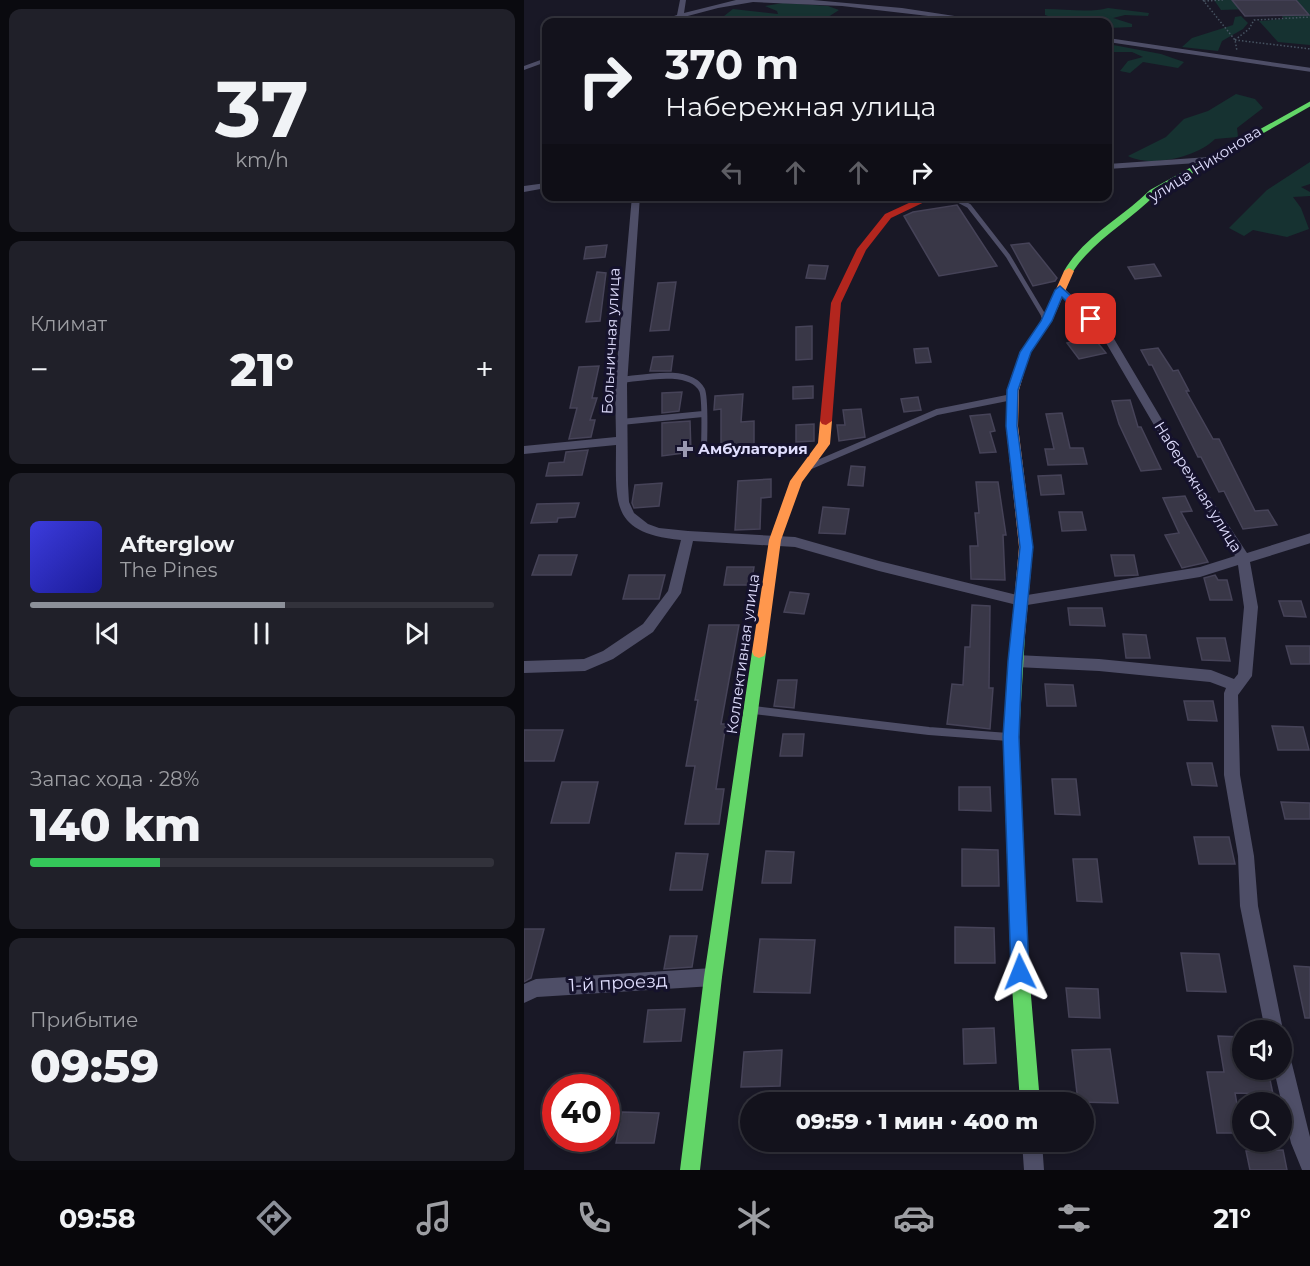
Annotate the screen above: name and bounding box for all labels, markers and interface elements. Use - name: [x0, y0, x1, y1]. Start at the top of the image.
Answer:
- text: 370 m: [665, 38, 799, 90]
- icon: right: [566, 42, 644, 120]
- text: 37: [215, 61, 309, 157]
- text: Набережная улица: [665, 90, 936, 123]
- street label: улица Никонова: [1144, 121, 1264, 206]
- text: km/h: [235, 148, 289, 172]
- icon: left: [716, 156, 749, 189]
- icon: ahead: [779, 156, 812, 189]
- icon: ahead: [842, 156, 875, 189]
- icon: right: [905, 156, 938, 189]
- street label: Больничная улица: [597, 267, 624, 415]
- pin: [1065, 293, 1116, 344]
- icon: arrive: [1074, 302, 1107, 335]
- text: Климат: [30, 312, 107, 336]
- text: 21°: [230, 342, 294, 397]
- text: −: [30, 349, 49, 389]
- text: +: [475, 349, 494, 389]
- street label: Набережная улица: [1150, 418, 1246, 556]
- place label: Амбулатория: [698, 439, 808, 458]
- marker: Амбулатория: [676, 440, 694, 458]
- text: Afterglow: [120, 531, 234, 558]
- text: The Pines: [120, 558, 217, 582]
- street label: Коллективная улица: [722, 573, 763, 735]
- icon: previous: [91, 617, 124, 650]
- icon: pause: [245, 617, 278, 650]
- icon: next: [400, 617, 433, 650]
- text: Запас хода · 28%: [30, 767, 199, 791]
- text: 140 km: [30, 797, 201, 852]
- position arrow: [988, 940, 1052, 1004]
- street label: 1-й проезд: [568, 969, 668, 997]
- text: Прибытие: [30, 1008, 138, 1032]
- map controls: [1232, 1020, 1292, 1152]
- button: sound: [1232, 1020, 1292, 1080]
- text: 09:59: [30, 1038, 159, 1093]
- speed limit sign: 40: [542, 1074, 620, 1152]
- button: search: [1232, 1092, 1292, 1152]
- text: 09:59 · 1 мин · 400 m: [796, 1108, 1038, 1135]
- icon: directions: [253, 1197, 295, 1239]
- icon: music: [413, 1197, 455, 1239]
- icon: phone: [573, 1197, 615, 1239]
- icon: climate: [733, 1197, 775, 1239]
- icon: car: [893, 1197, 935, 1239]
- icon: filters: [1053, 1197, 1095, 1239]
- text: 09:58: [59, 1202, 135, 1235]
- text: 21°: [1213, 1202, 1251, 1235]

